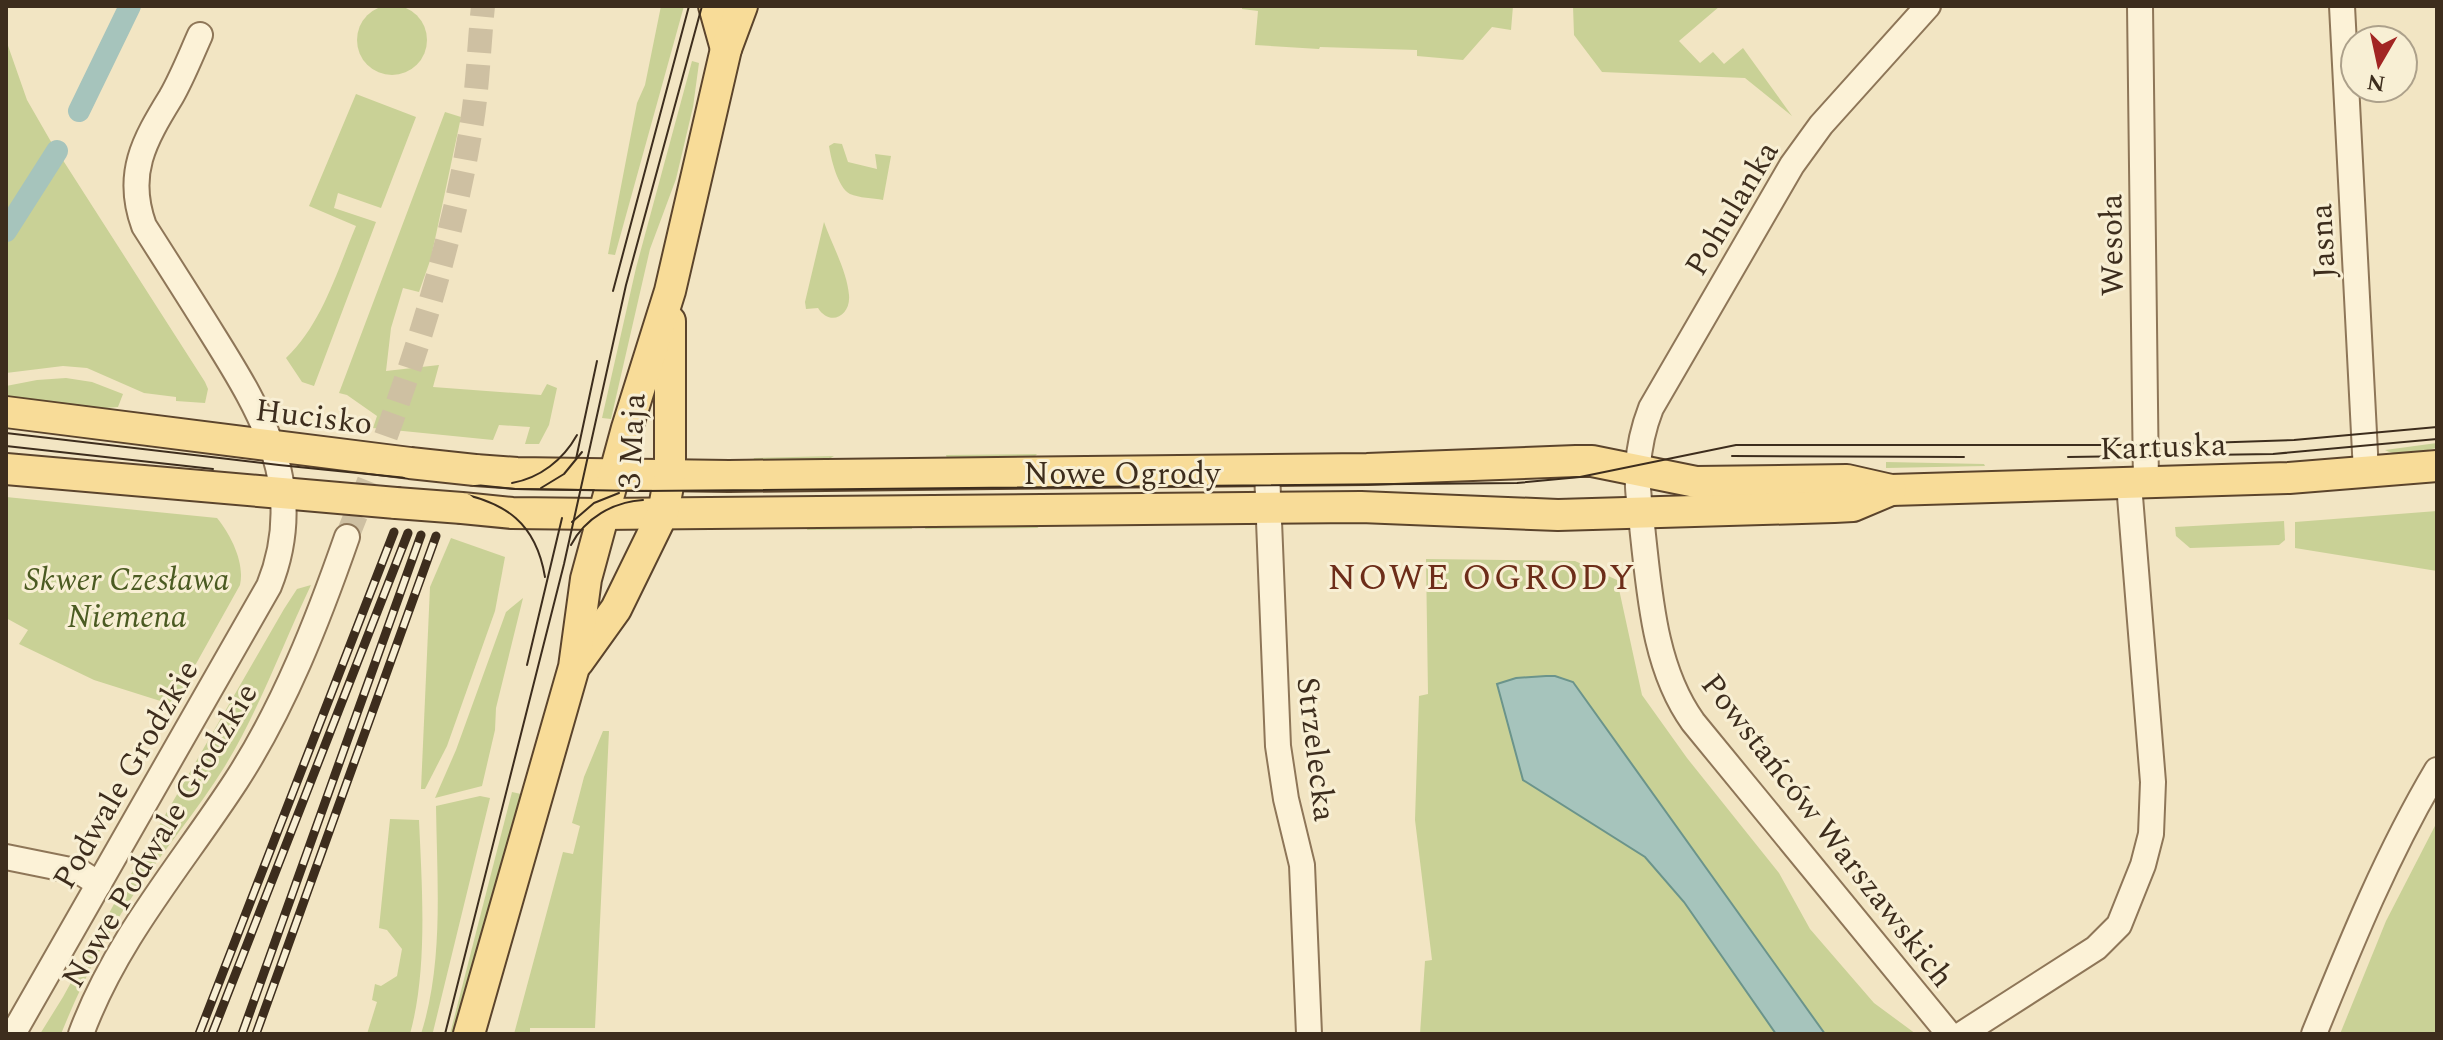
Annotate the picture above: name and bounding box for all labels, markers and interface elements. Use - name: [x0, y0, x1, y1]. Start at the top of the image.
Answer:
- north arrow: [2339, 24, 2419, 104]
- text: N: [2365, 65, 2388, 100]
- street label: Pohulanka: [1673, 131, 1792, 286]
- street label: Wesoła: [2087, 193, 2138, 297]
- street label: Jasna: [2297, 202, 2350, 280]
- street label: Hucisko: [252, 386, 375, 449]
- street label: 3 Maja: [606, 392, 659, 490]
- street label: Kartuska: [2099, 421, 2228, 474]
- street label: Nowe Ogrody: [1024, 450, 1222, 499]
- district label: NOWE OGRODY: [1327, 551, 1637, 606]
- park label: Skwer Czesława Niemena: [24, 556, 230, 642]
- street label: Podwale Grodzkie: [41, 651, 212, 899]
- street label: Powstańców Warszawskich: [1688, 663, 1965, 999]
- street label: Nowe Podwale Grodzkie: [50, 674, 271, 998]
- street label: Strzelecka: [1282, 674, 1349, 825]

